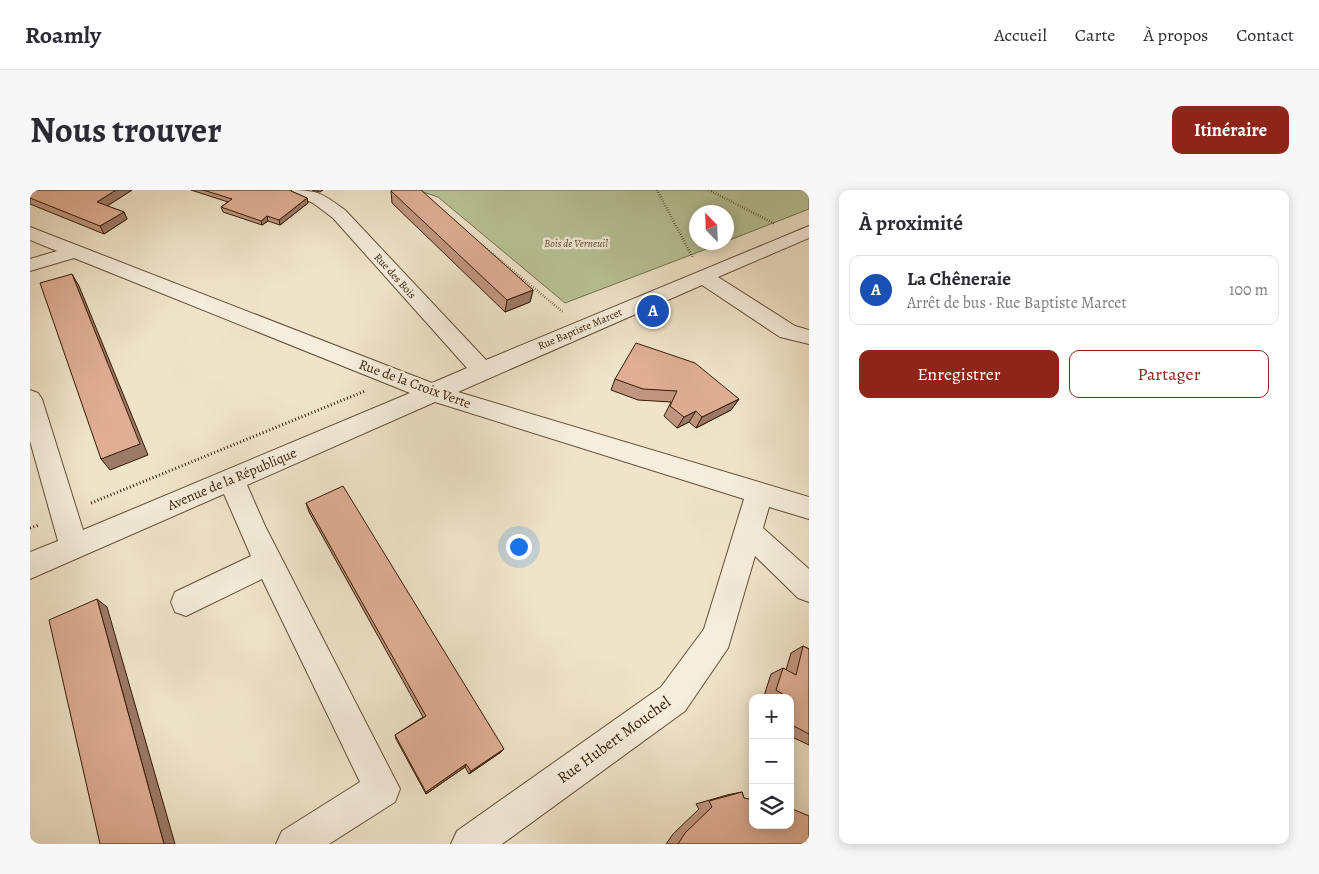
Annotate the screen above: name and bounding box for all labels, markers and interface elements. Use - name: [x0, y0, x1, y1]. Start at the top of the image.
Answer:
- text: Roamly: [25, 19, 101, 51]
- text: Accueil: [994, 23, 1047, 47]
- text: Carte: [1075, 23, 1115, 47]
- text: À propos: [1143, 23, 1208, 47]
- text: Contact: [1236, 23, 1294, 47]
- text: Nous trouver: [30, 106, 222, 154]
- button: Itinéraire: [1172, 106, 1289, 154]
- north arrow: [689, 205, 734, 250]
- text: À proximité: [859, 209, 963, 237]
- park label: Bois de Verneuil: [544, 236, 608, 251]
- street label: Rue des Bois: [371, 250, 419, 302]
- text: La Chêneraie: [907, 266, 1011, 292]
- text: A: [871, 279, 881, 301]
- text: 100 m: [1229, 279, 1268, 301]
- pin: A: [637, 292, 669, 330]
- text: Arrêt de bus · Rue Baptiste Marcet: [907, 292, 1127, 314]
- street label: Rue Baptiste Marcet: [535, 304, 625, 354]
- button: Enregistrer: [859, 350, 1059, 398]
- button: Partager: [1069, 350, 1269, 398]
- street label: Rue de la Croix Verte: [356, 355, 474, 413]
- street label: Avenue de la République: [164, 443, 300, 515]
- your location: [506, 534, 532, 560]
- street label: Rue Hubert Mouchel: [553, 691, 675, 789]
- map controls: [749, 694, 794, 829]
- button: +: [749, 694, 794, 739]
- button: −: [749, 739, 794, 784]
- button: layers: [749, 784, 794, 829]

